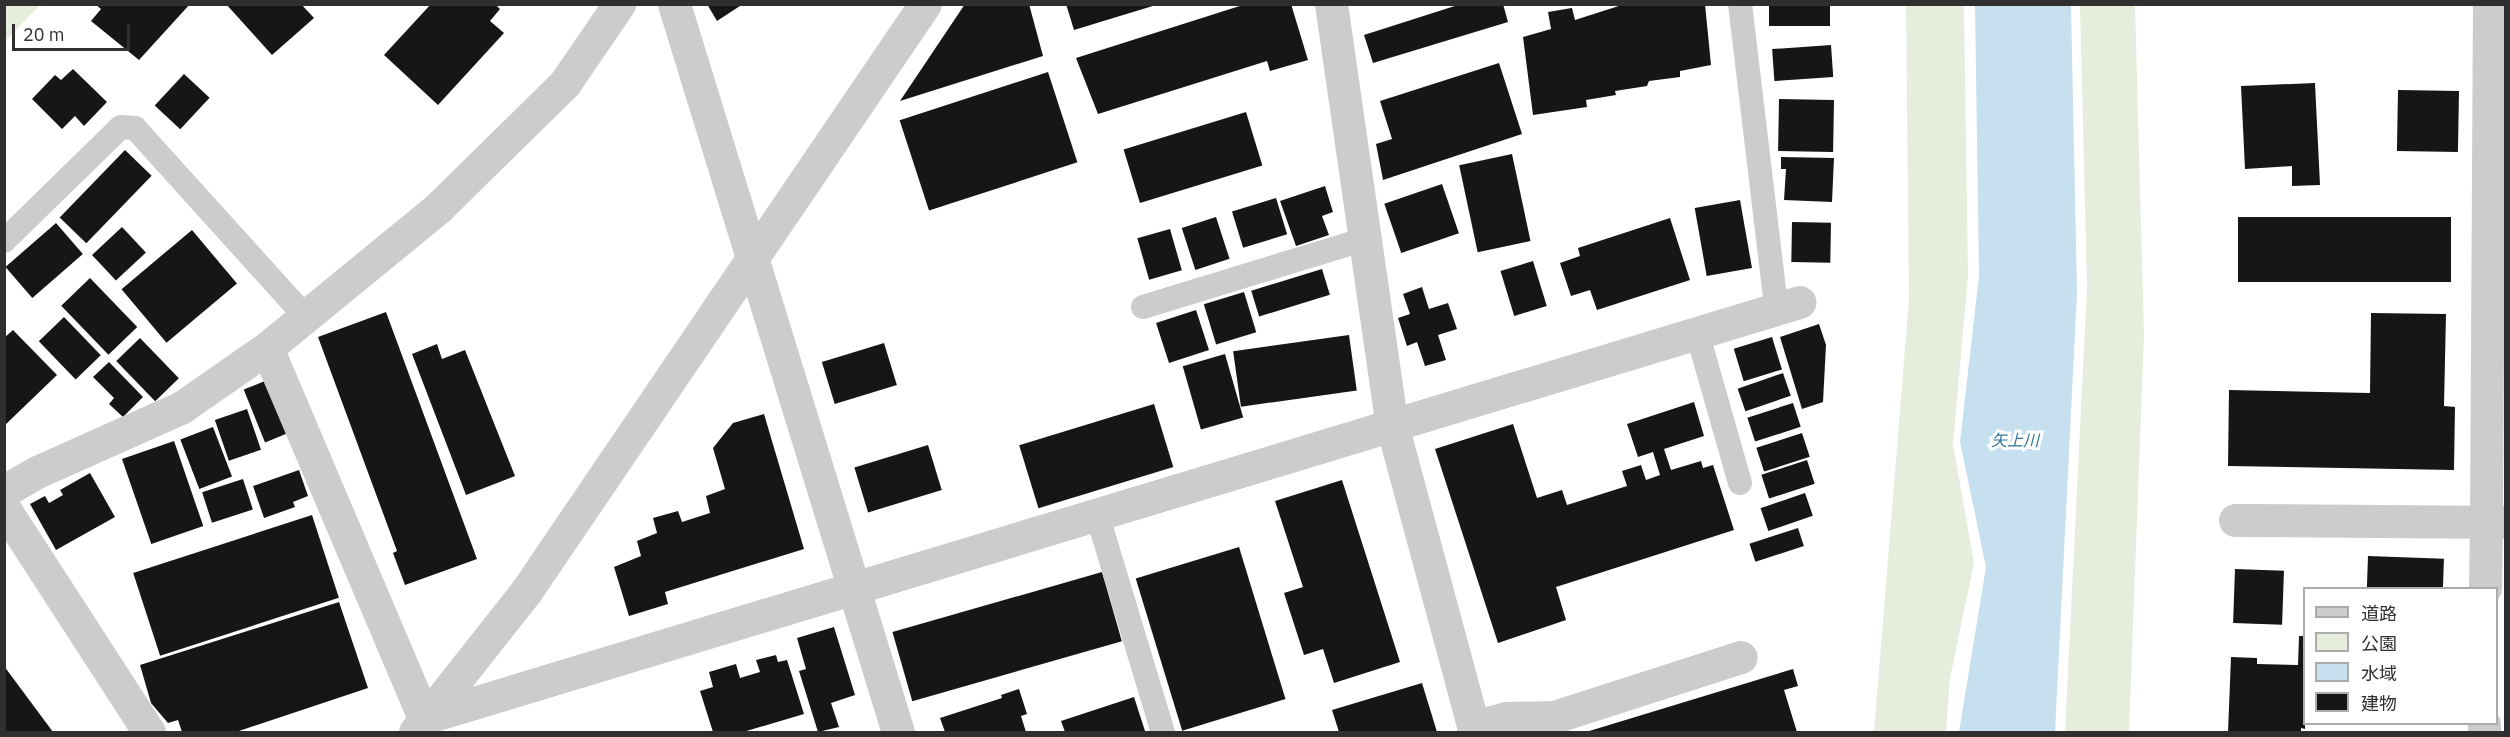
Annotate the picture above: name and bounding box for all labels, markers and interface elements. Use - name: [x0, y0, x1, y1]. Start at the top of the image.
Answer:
- scale bar: [15, 12, 134, 50]
- text: 20 m: [23, 23, 65, 46]
- water label: 矢上川: [1991, 430, 2039, 450]
- legend: [2303, 587, 2498, 725]
- text: 道路: [2361, 602, 2397, 625]
- text: 公園: [2361, 632, 2397, 655]
- text: 水域: [2361, 662, 2397, 685]
- text: 建物: [2361, 692, 2397, 715]

